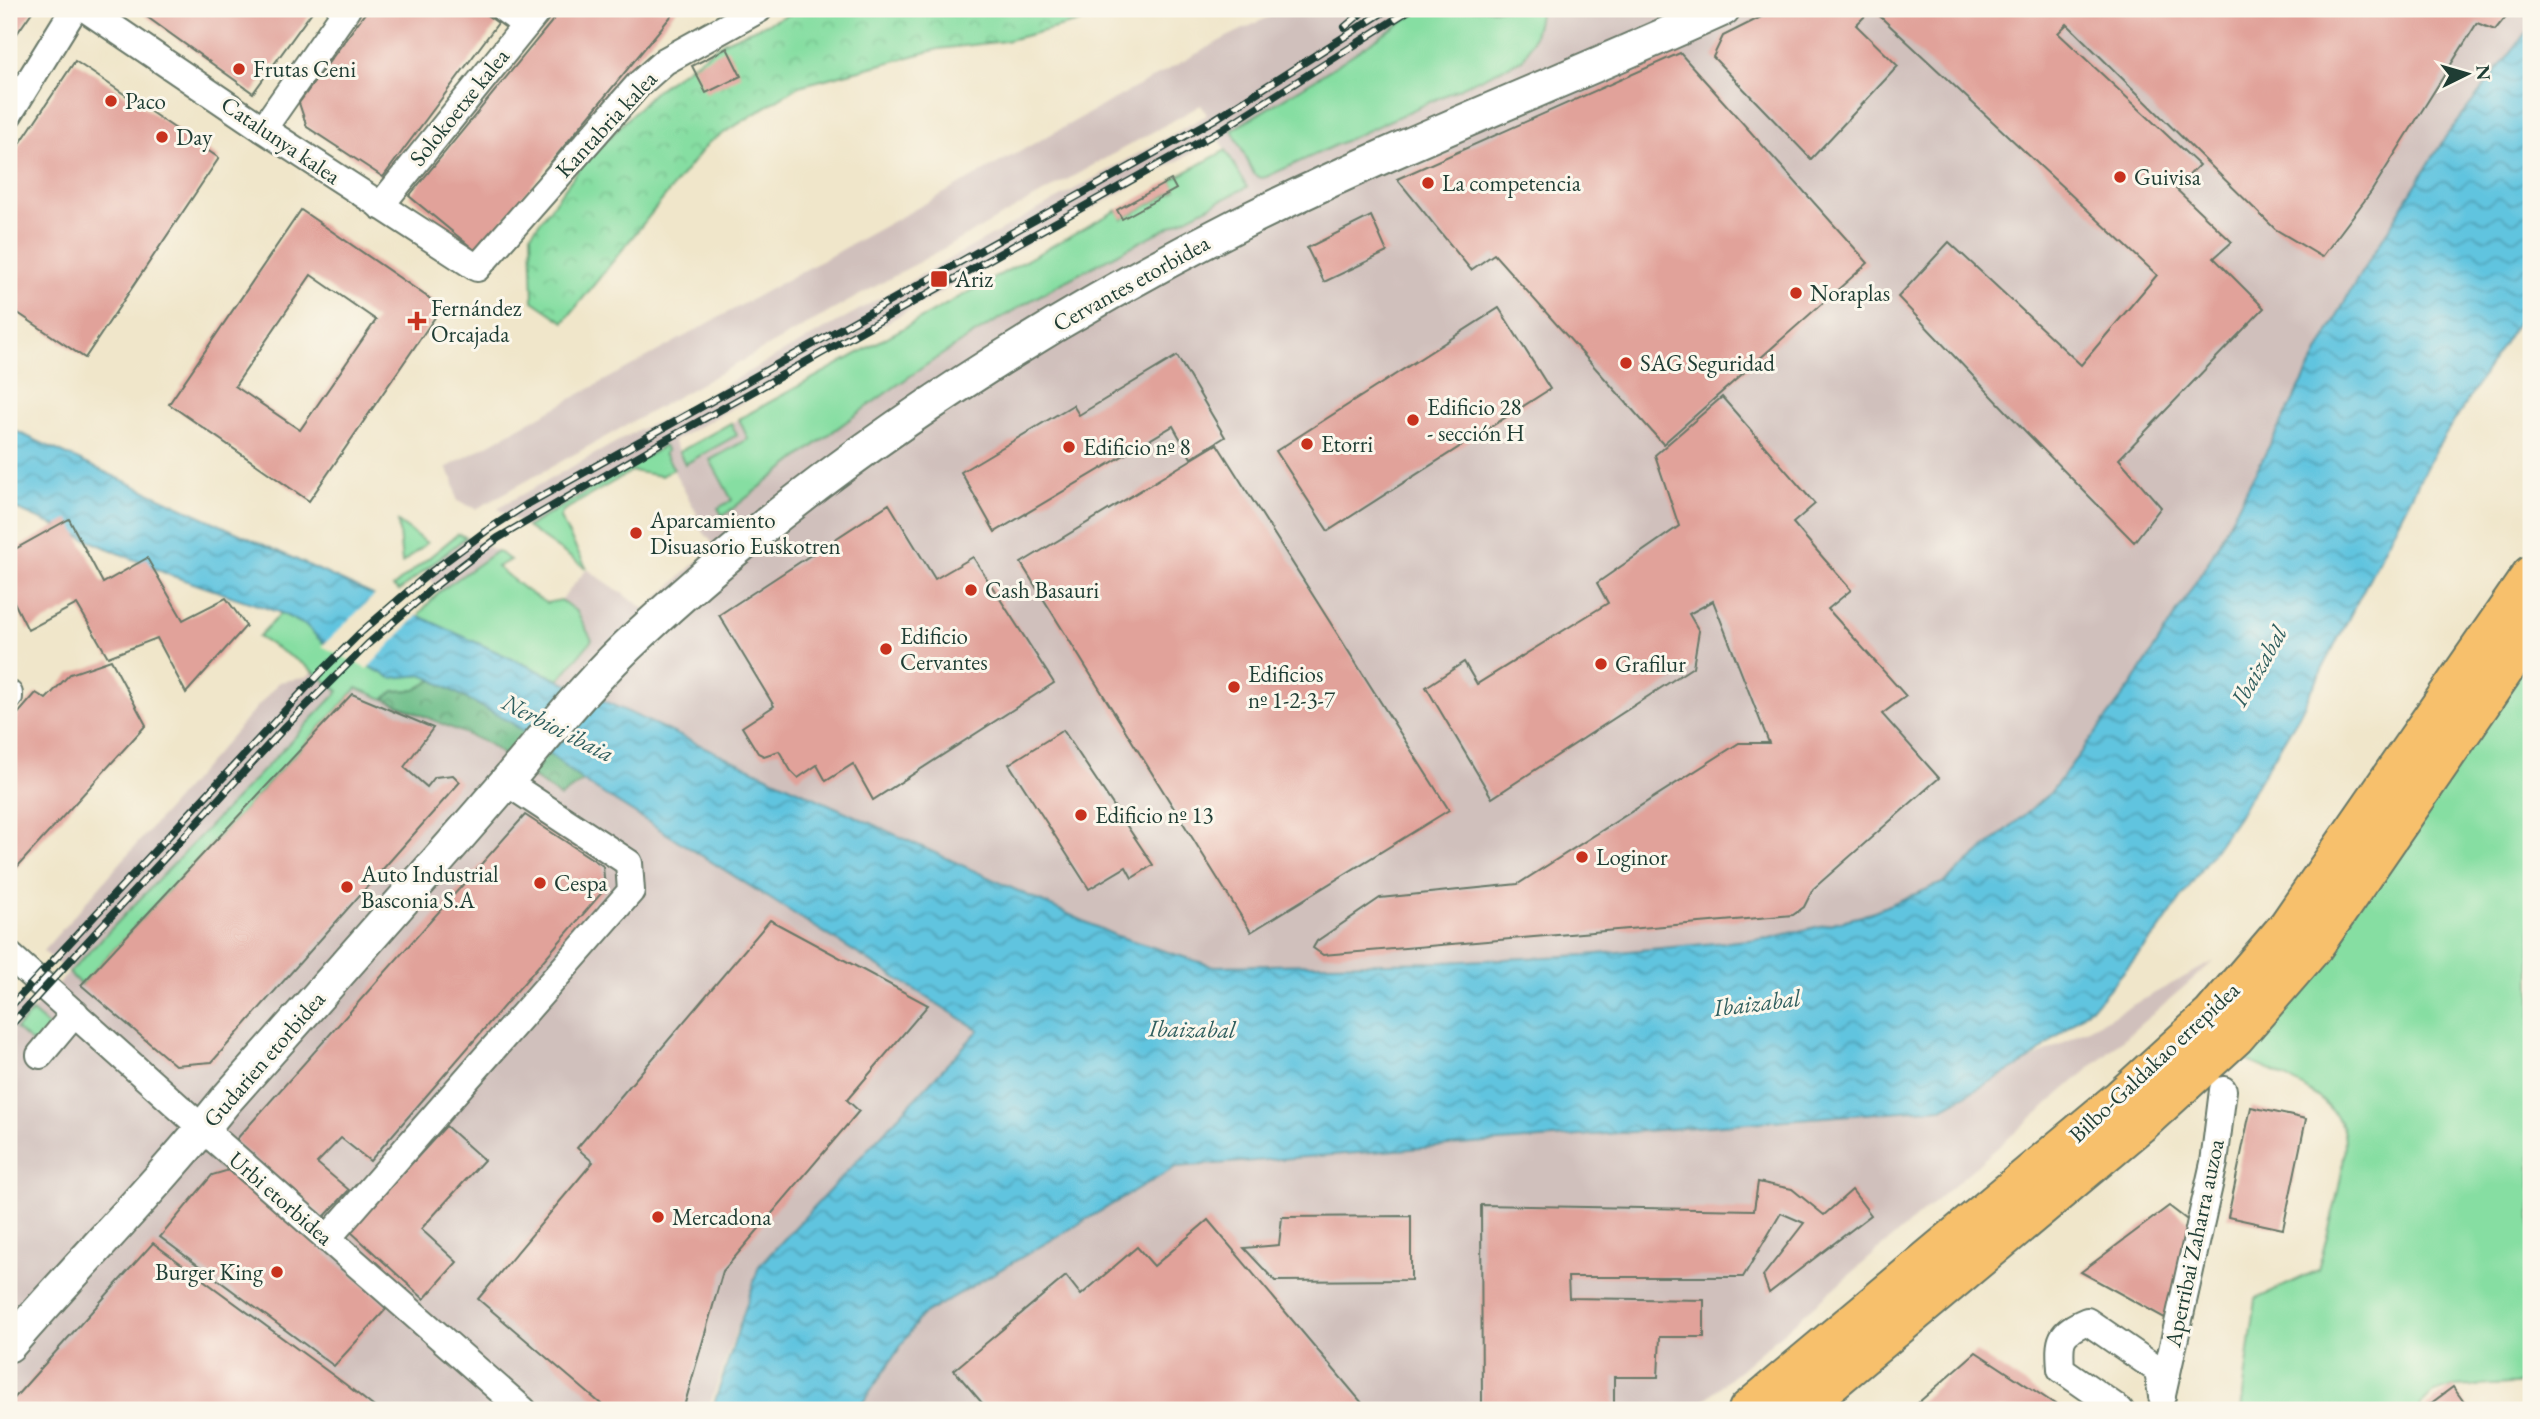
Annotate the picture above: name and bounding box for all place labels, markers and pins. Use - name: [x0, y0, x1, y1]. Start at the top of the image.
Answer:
- place label: Frutas Ceni: [253, 54, 356, 84]
- marker: Frutas Ceni: [231, 61, 247, 77]
- place label: Paco: [125, 86, 166, 116]
- marker: Paco: [103, 93, 119, 109]
- place label: Day: [176, 122, 213, 152]
- marker: Day: [154, 129, 170, 145]
- place label: Guivisa: [2134, 162, 2202, 192]
- place label: La competencia: [1442, 168, 1582, 198]
- marker: Guivisa: [2112, 169, 2128, 185]
- marker: La competencia: [1420, 175, 1436, 191]
- place label: Ariz: [954, 264, 993, 294]
- marker: Ariz: [929, 269, 949, 289]
- place label: Noraplas: [1810, 278, 1890, 308]
- marker: Noraplas: [1788, 285, 1804, 301]
- place label: Fernández Orcajada: [431, 293, 522, 349]
- marker: Fernández Orcajada: [409, 313, 425, 329]
- place label: SAG Seguridad: [1640, 348, 1775, 378]
- marker: SAG Seguridad: [1618, 355, 1634, 371]
- place label: Edificio 28 - sección H: [1427, 392, 1525, 448]
- marker: Edificio 28 - sección H: [1405, 412, 1421, 428]
- place label: Etorri: [1321, 429, 1373, 459]
- place label: Edificio nº 8: [1083, 432, 1190, 462]
- marker: Etorri: [1299, 436, 1315, 452]
- marker: Edificio nº 8: [1061, 439, 1077, 455]
- place label: Aparcamiento Disuasorio Euskotren: [649, 505, 841, 561]
- marker: Aparcamiento Disuasorio Euskotren: [628, 525, 644, 541]
- place label: Cash Basauri: [985, 575, 1099, 605]
- marker: Cash Basauri: [963, 582, 979, 598]
- place label: Edificio Cervantes: [900, 621, 988, 677]
- marker: Edificio Cervantes: [878, 641, 894, 657]
- place label: Grafilur: [1615, 649, 1686, 679]
- marker: Grafilur: [1593, 656, 1609, 672]
- place label: Edificios nº 1-2-3-7: [1248, 659, 1336, 715]
- marker: Edificios nº 1-2-3-7: [1226, 679, 1242, 695]
- place label: Edificio nº 13: [1095, 800, 1214, 830]
- marker: Edificio nº 13: [1073, 807, 1089, 823]
- place label: Loginor: [1596, 842, 1668, 872]
- marker: Loginor: [1574, 849, 1590, 865]
- place label: Auto Industrial Basconia S.A: [360, 859, 499, 915]
- place label: Cespa: [554, 868, 608, 898]
- marker: Cespa: [532, 875, 548, 891]
- marker: Auto Industrial Basconia S.A: [339, 879, 355, 895]
- place label: Mercadona: [672, 1202, 772, 1232]
- marker: Mercadona: [650, 1209, 666, 1225]
- place label: Burger King: [155, 1257, 264, 1287]
- marker: Burger King: [269, 1264, 285, 1280]

